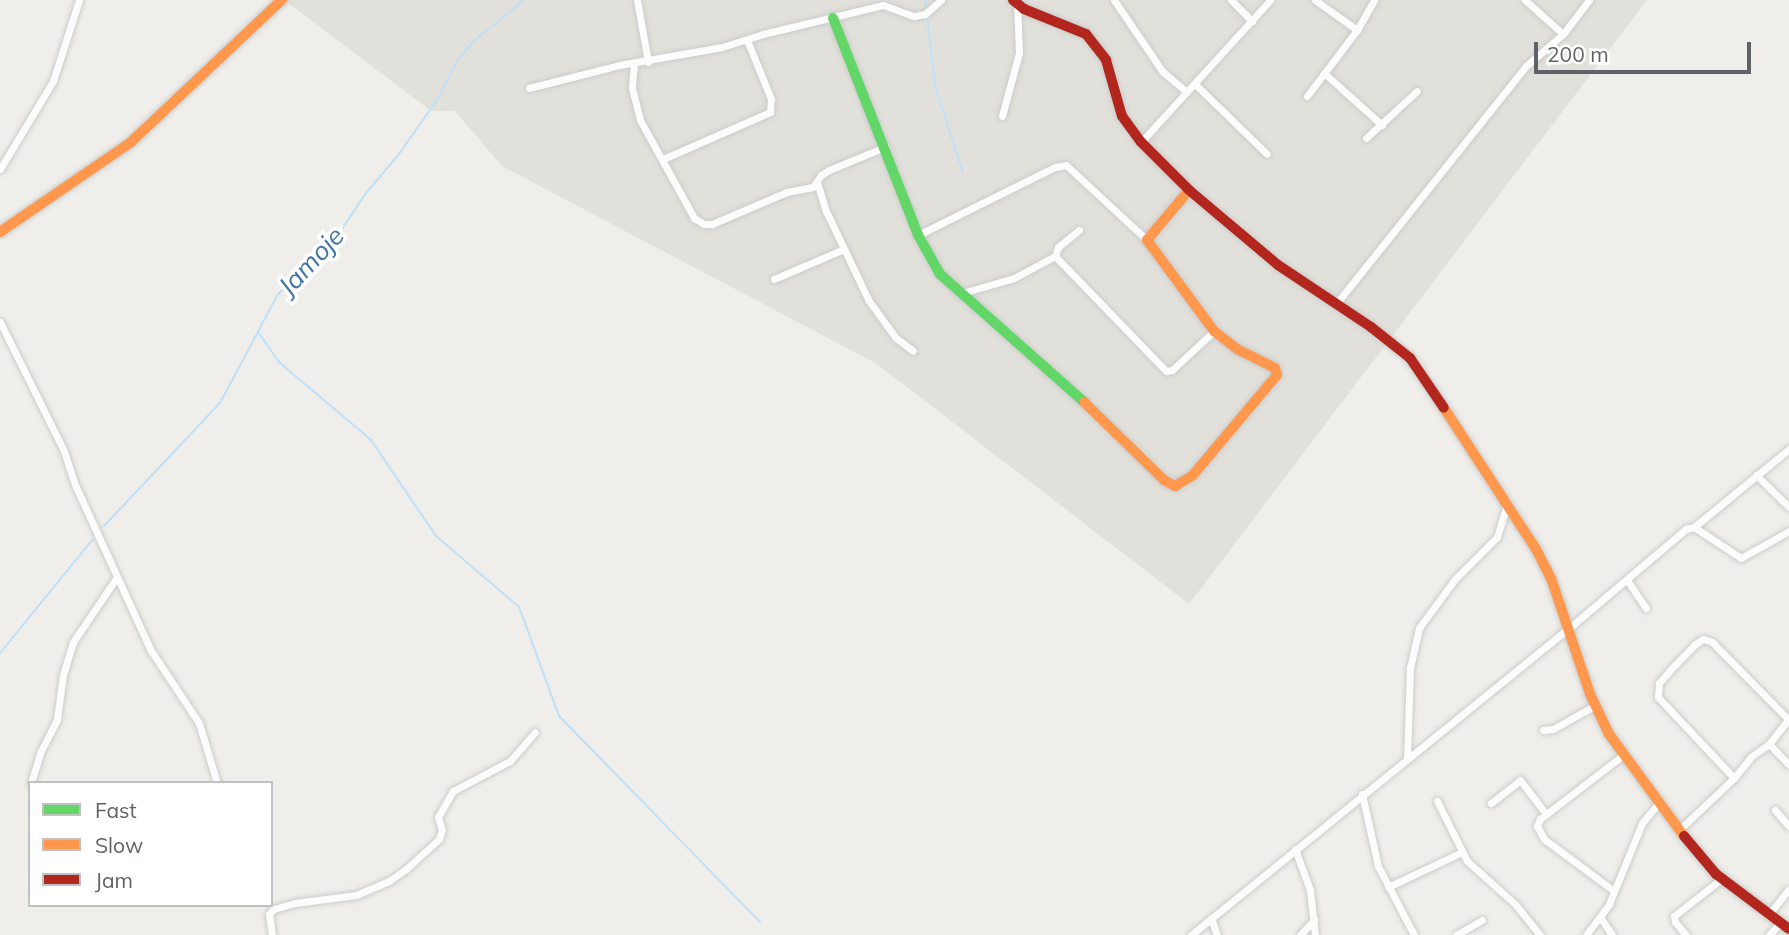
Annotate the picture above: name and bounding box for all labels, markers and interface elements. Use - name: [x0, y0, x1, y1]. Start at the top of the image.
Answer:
- scale bar: [1537, 28, 1754, 72]
- text: 200 m: [1547, 41, 1609, 67]
- water label: Jamoje: [272, 220, 350, 302]
- legend: [28, 781, 273, 907]
- text: Fast: [95, 797, 137, 823]
- text: Slow: [95, 832, 143, 858]
- text: Jam: [95, 867, 133, 893]

